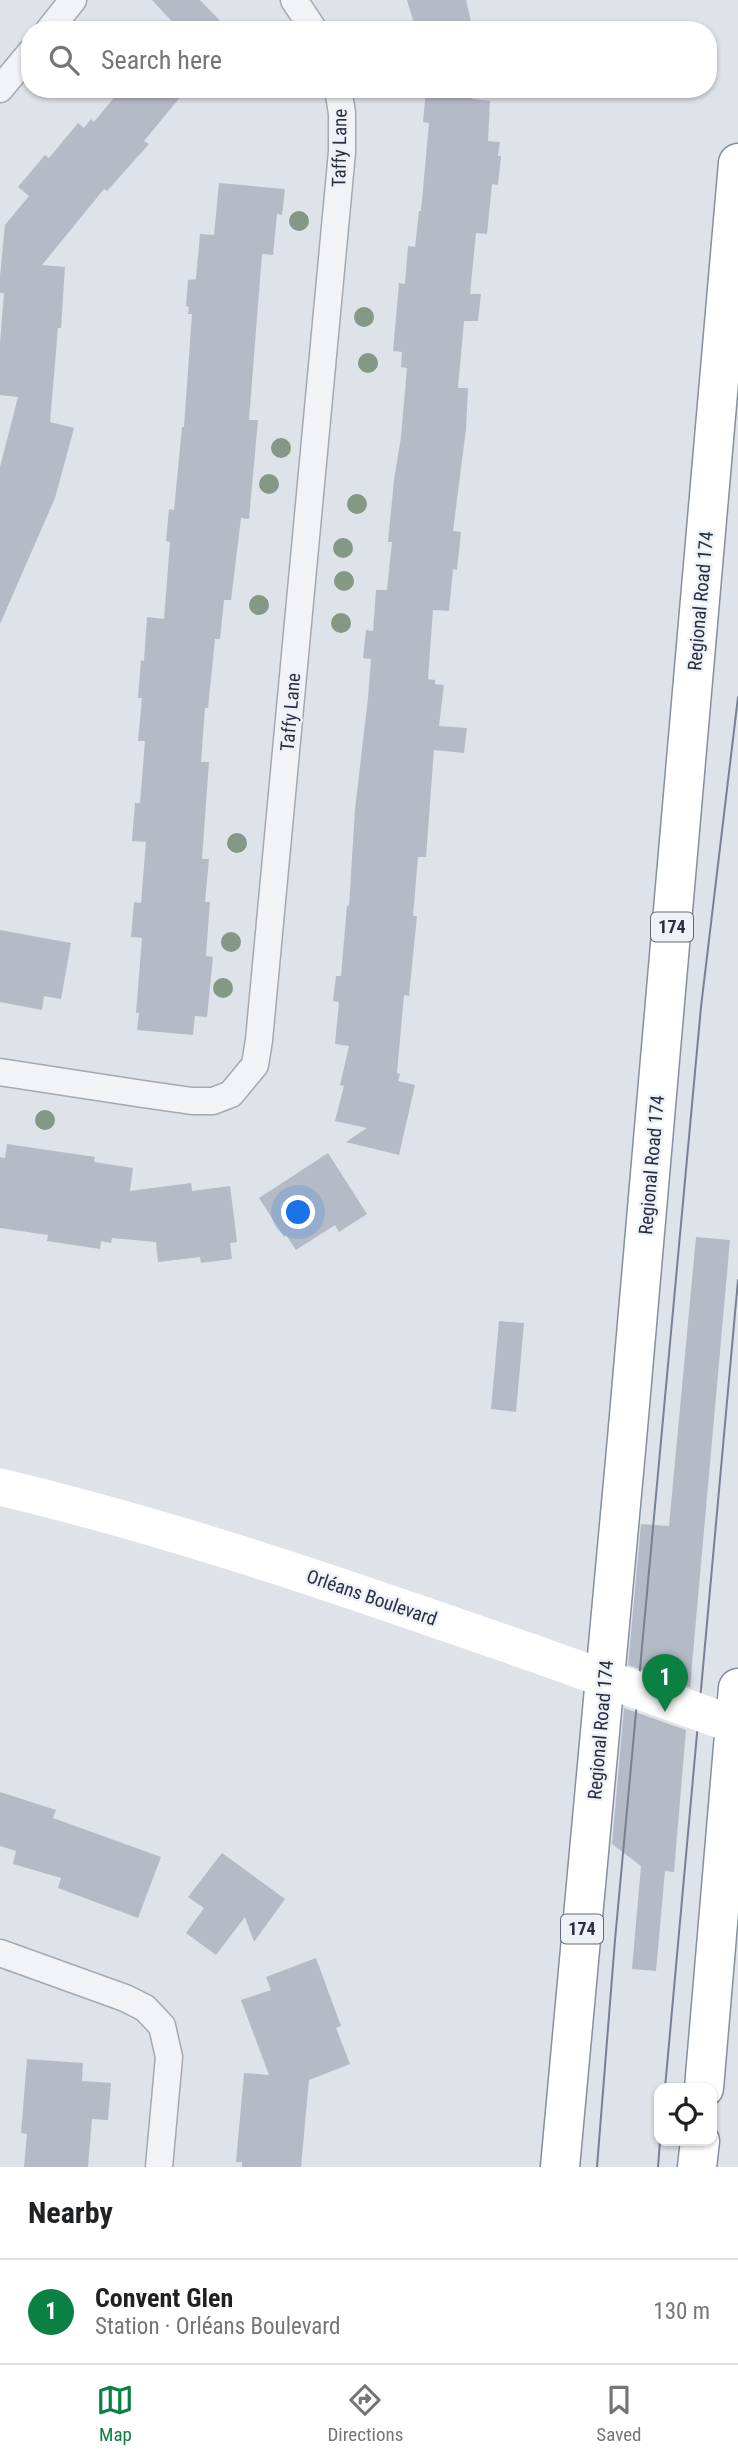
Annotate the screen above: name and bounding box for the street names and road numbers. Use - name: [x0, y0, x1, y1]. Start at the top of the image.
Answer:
- street label: Taffy Lane: [327, 108, 352, 187]
- street label: Regional Road 174: [683, 530, 718, 672]
- street label: Taffy Lane: [276, 672, 305, 752]
- road number: 174: [651, 912, 693, 942]
- street label: Regional Road 174: [634, 1094, 669, 1236]
- street label: Orléans Boulevard: [304, 1564, 440, 1631]
- street label: Regional Road 174: [583, 1659, 618, 1801]
- road number: 174: [561, 1914, 603, 1943]

